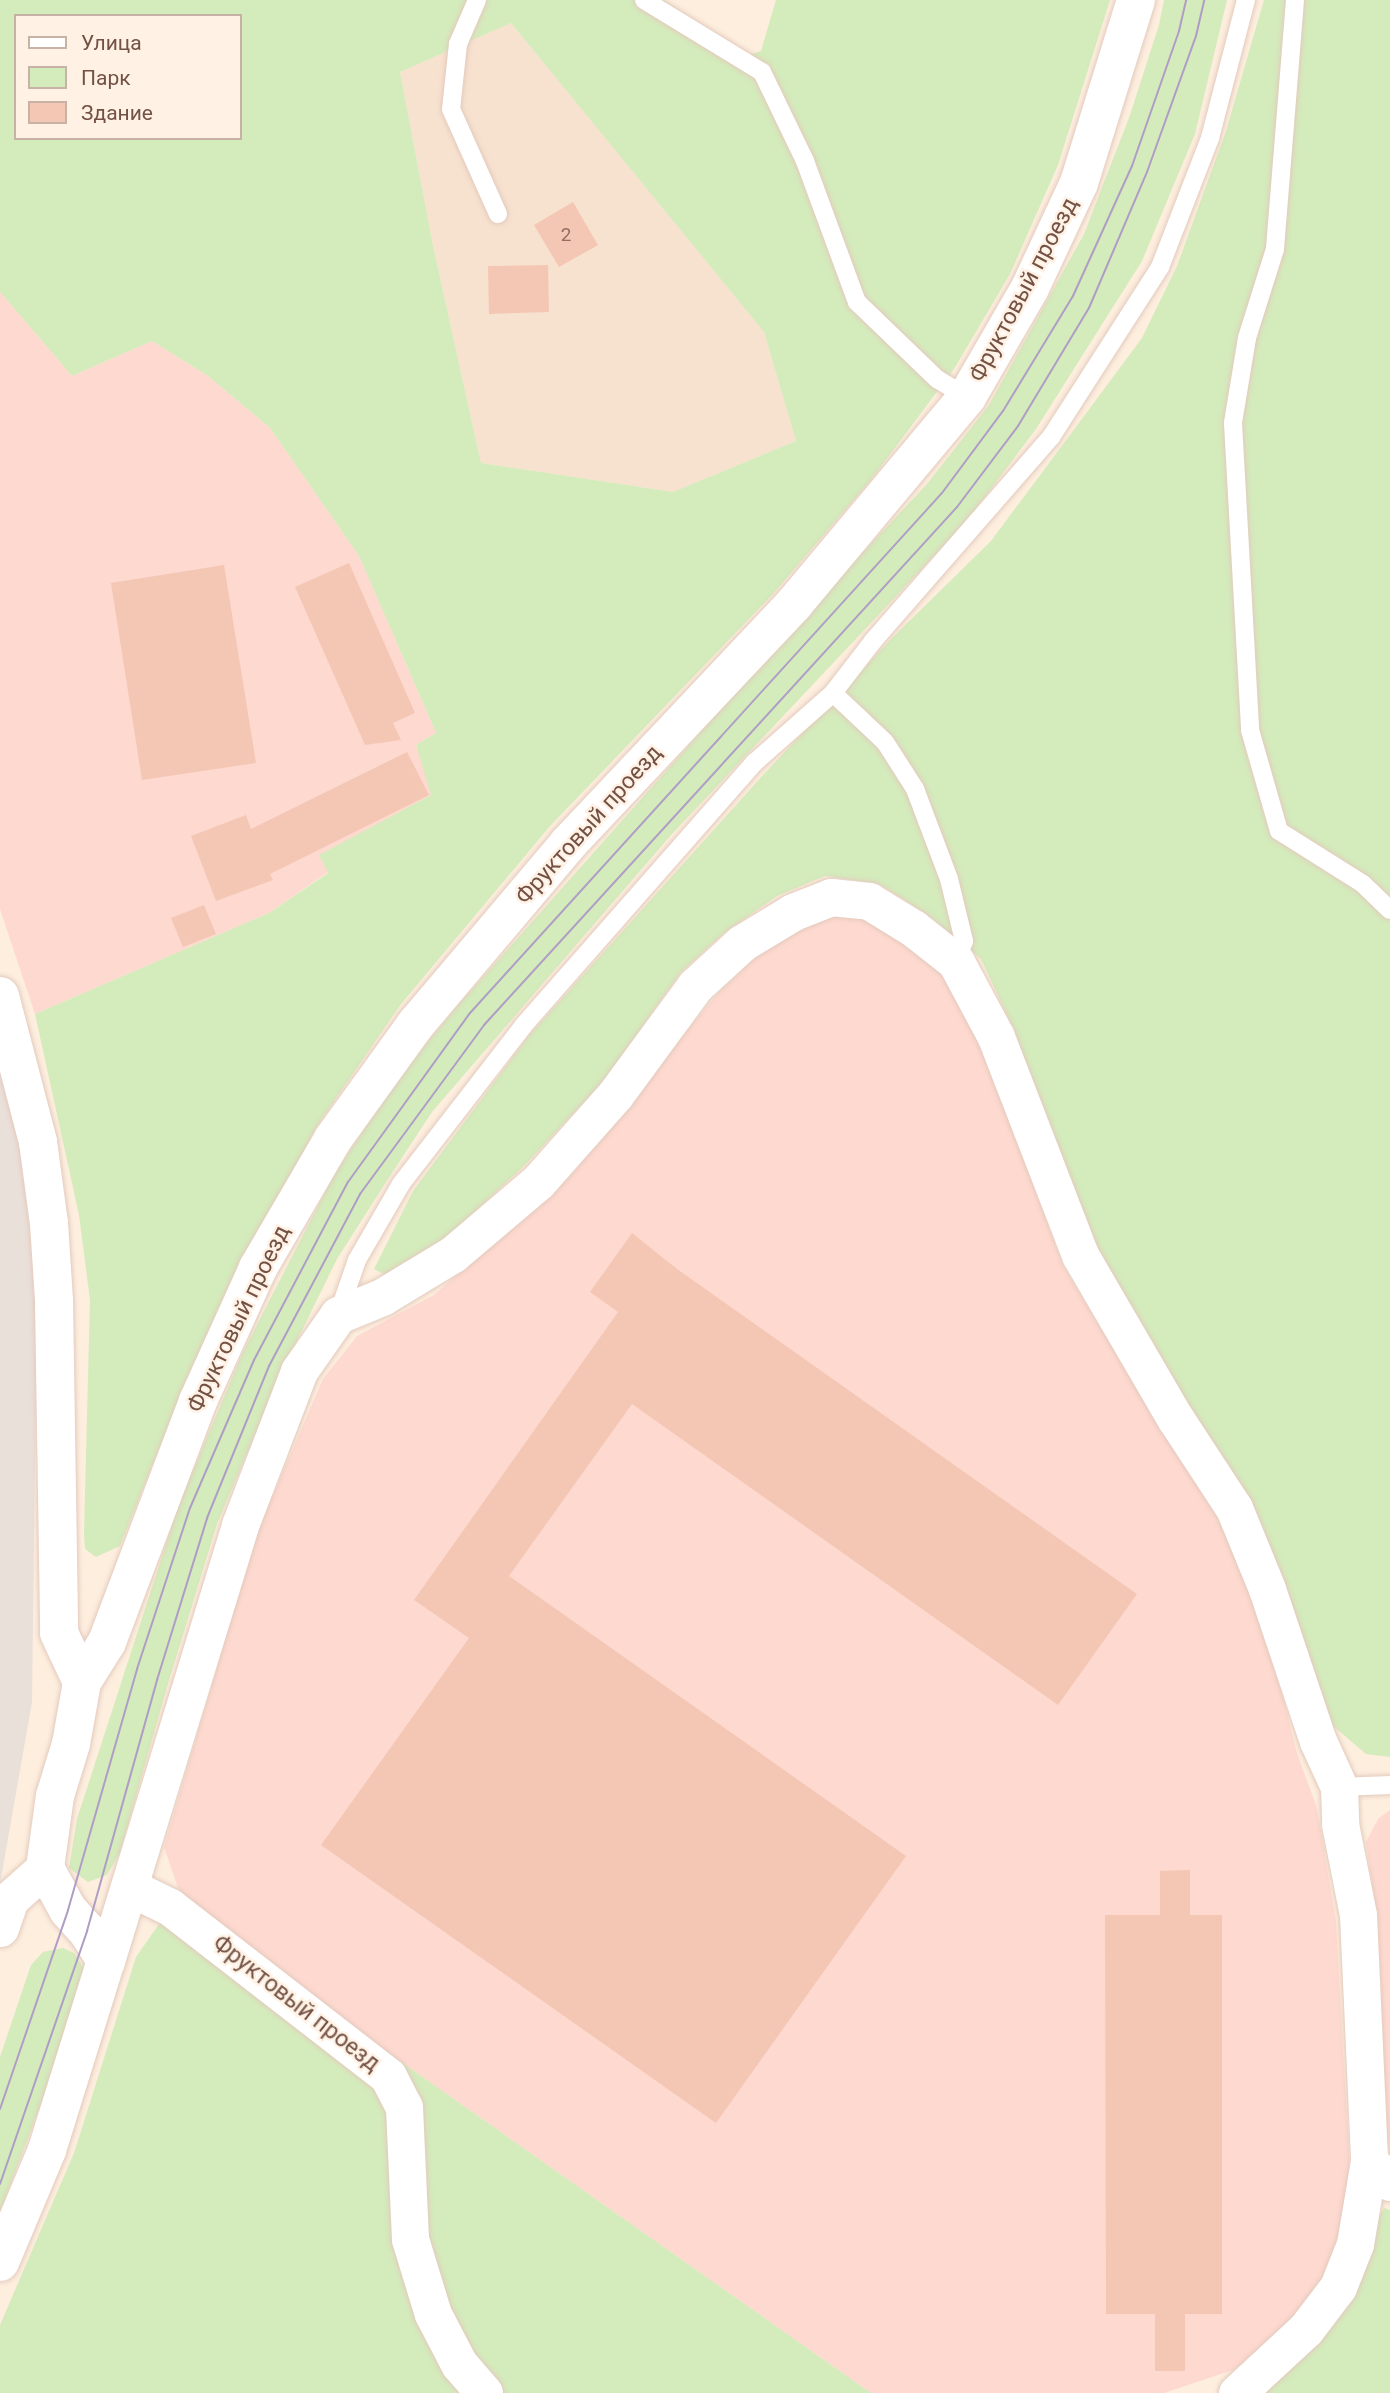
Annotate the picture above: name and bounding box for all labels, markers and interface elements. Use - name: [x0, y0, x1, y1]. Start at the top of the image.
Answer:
- legend: [14, 14, 242, 140]
- text: Улица: [81, 31, 142, 55]
- text: Парк: [81, 66, 131, 90]
- text: Здание: [81, 101, 153, 125]
- street label: Фруктовый проезд: [964, 193, 1084, 387]
- house number: 2: [561, 224, 571, 246]
- street label: Фруктовый проезд: [510, 740, 668, 910]
- street label: Фруктовый проезд: [182, 1221, 296, 1417]
- street label: Фруктовый проезд: [207, 1930, 385, 2078]

